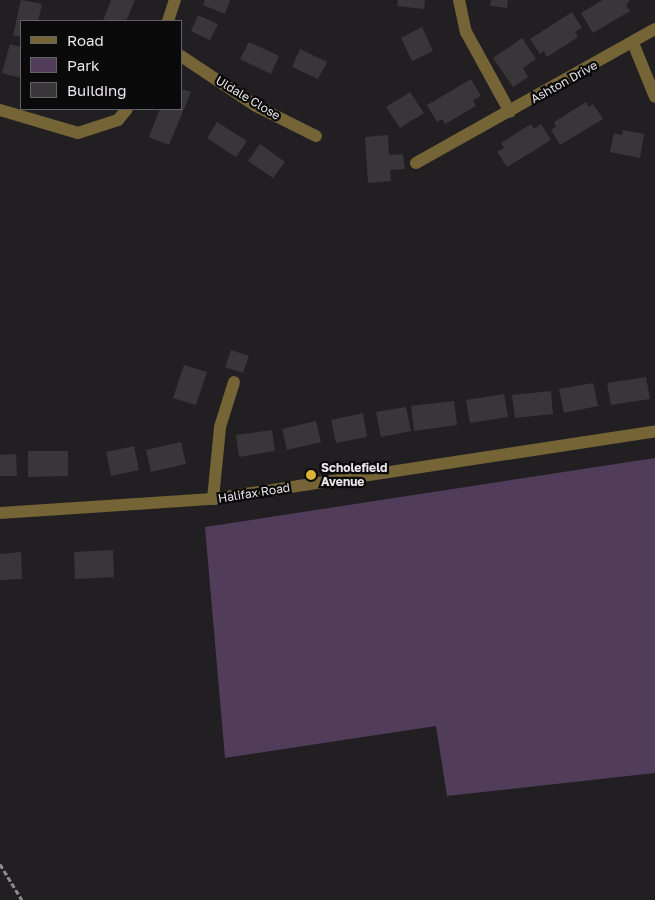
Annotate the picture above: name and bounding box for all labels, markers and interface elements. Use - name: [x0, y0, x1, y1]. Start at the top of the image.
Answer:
- legend: [20, 20, 182, 110]
- text: Road: [67, 31, 104, 49]
- text: Park: [67, 56, 99, 74]
- street label: Ashton Drive: [528, 58, 600, 106]
- street label: Uldale Close: [213, 73, 283, 123]
- text: Building: [67, 81, 127, 99]
- place label: Scholefield Avenue: [321, 461, 387, 489]
- marker: Scholefield Avenue: [305, 469, 317, 481]
- street label: Halifax Road: [217, 480, 291, 506]

